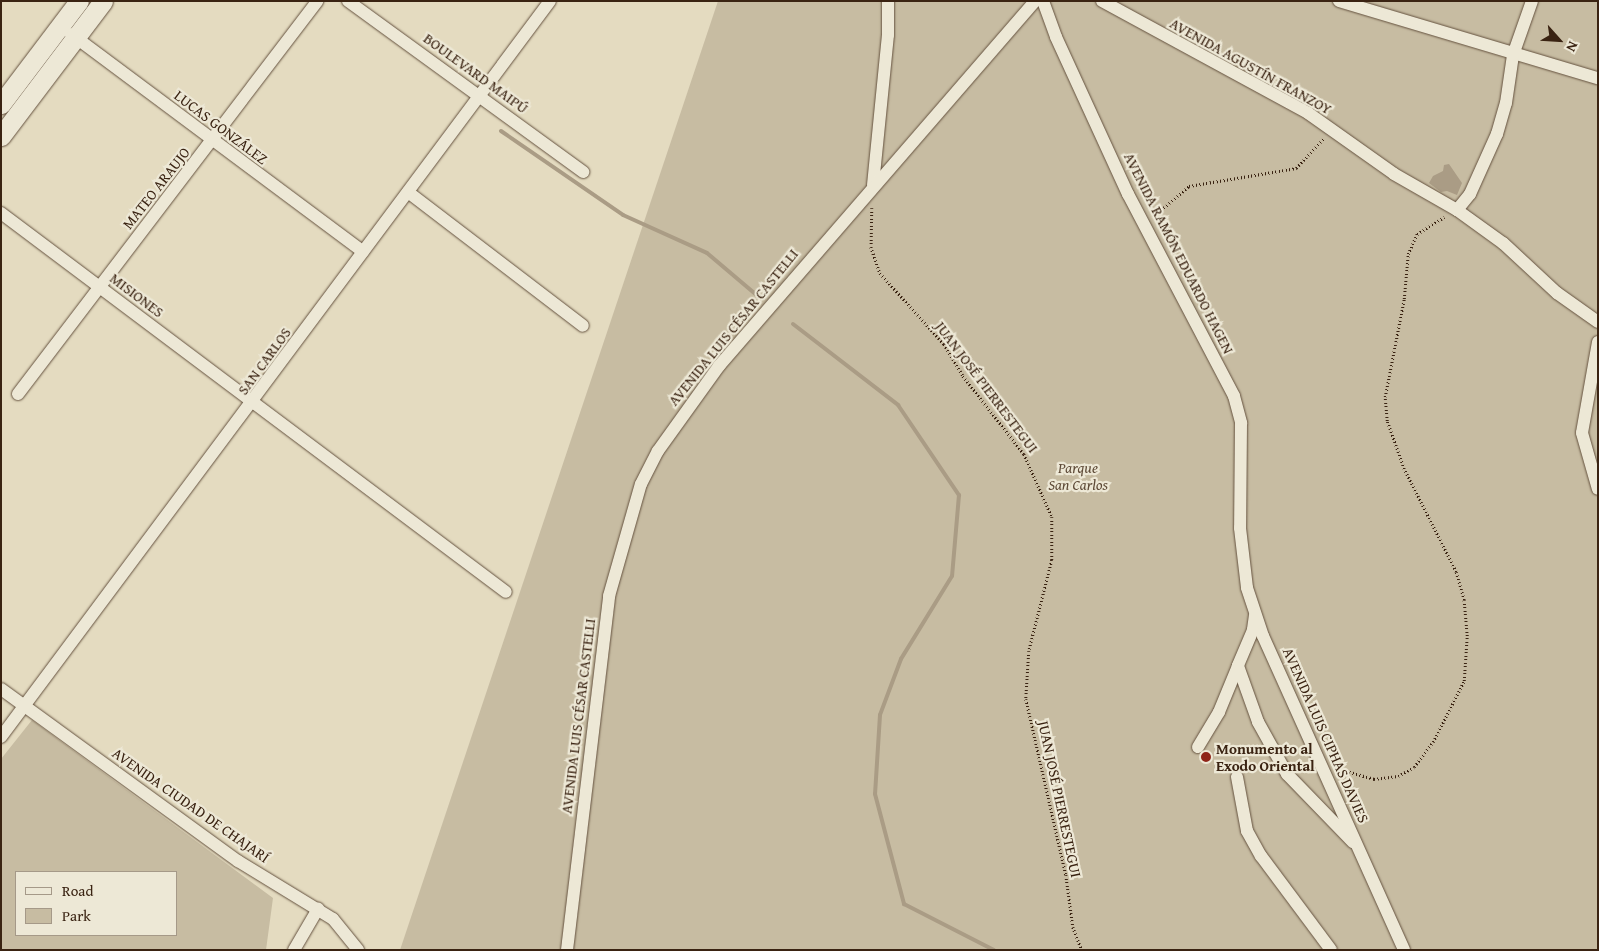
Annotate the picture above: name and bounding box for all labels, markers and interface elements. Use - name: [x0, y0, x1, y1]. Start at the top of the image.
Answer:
- street label: AVENIDA AGUSTÍN FRANZOY: [1167, 14, 1335, 118]
- north arrow: [1534, 15, 1584, 65]
- street label: BOULEVARD MAIPÚ: [420, 29, 532, 117]
- text: N: [1561, 38, 1584, 55]
- street label: LUCAS GONZÁLEZ: [171, 86, 271, 168]
- street label: MATEO ARAUJO: [118, 143, 194, 233]
- street label: AVENIDA RAMÓN EDUARDO HAGEN: [1120, 149, 1238, 357]
- street label: AVENIDA LUIS CÉSAR CASTELLI: [664, 245, 802, 409]
- street label: MISIONES: [107, 269, 167, 321]
- street label: JUAN JOSÉ PIERRESTEGUI: [932, 318, 1042, 456]
- street label: SAN CARLOS: [234, 324, 294, 398]
- park label: Parque San Carlos: [1048, 458, 1108, 493]
- street label: AVENIDA LUIS CÉSAR CASTELLI: [557, 617, 599, 815]
- street label: AVENIDA LUIS CIPHAS DAVIES: [1279, 645, 1373, 825]
- street label: JUAN JOSÉ PIERRESTEGUI: [1035, 719, 1085, 879]
- place label: Monumento al Exodo Oriental: [1216, 739, 1315, 774]
- street label: AVENIDA CIUDAD DE CHAJARÍ: [109, 744, 273, 866]
- marker: Monumento al Exodo Oriental: [1200, 751, 1212, 763]
- legend: [15, 871, 178, 936]
- text: Road: [62, 880, 93, 901]
- text: Park: [62, 905, 91, 926]

